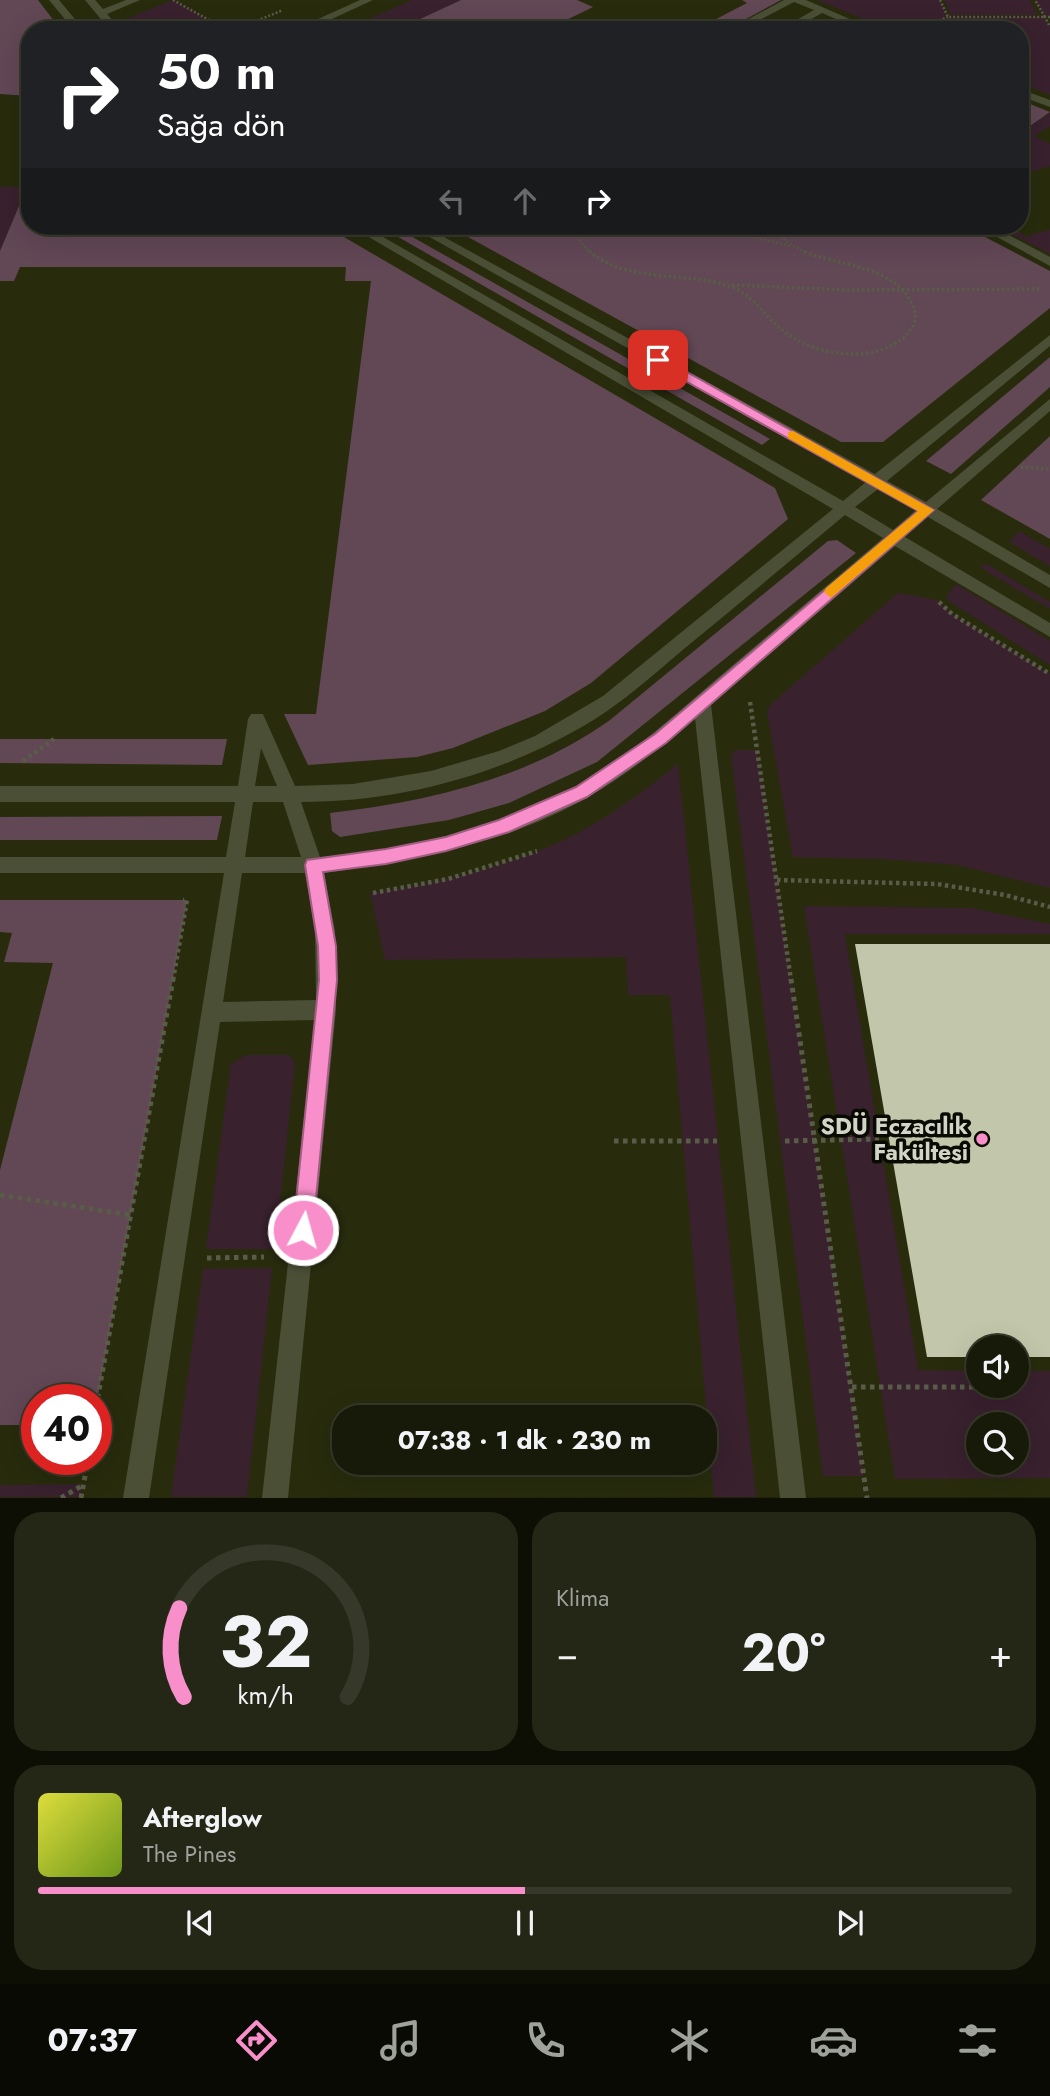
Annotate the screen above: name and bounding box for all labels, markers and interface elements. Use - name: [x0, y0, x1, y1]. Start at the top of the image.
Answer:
- text: 50 m: [157, 37, 276, 107]
- icon: right: [42, 49, 133, 140]
- text: Sağa dön: [157, 102, 286, 148]
- icon: left: [433, 182, 471, 220]
- icon: ahead: [506, 182, 544, 220]
- icon: right: [579, 182, 617, 220]
- pin: [628, 330, 688, 390]
- icon: arrive: [639, 341, 677, 379]
- place label: SDÜ Eczacılık Fakültesi: [821, 1109, 969, 1169]
- marker: SDÜ Eczacılık Fakültesi: [974, 1131, 990, 1147]
- position arrow: [266, 1193, 340, 1267]
- map controls: [966, 1335, 1029, 1475]
- button: sound: [966, 1335, 1029, 1398]
- speed limit sign: 40: [21, 1384, 112, 1475]
- button: search: [966, 1412, 1029, 1475]
- text: 07:38 · 1 dk · 230 m: [398, 1421, 651, 1459]
- text: Klima: [556, 1581, 609, 1615]
- text: 32: [220, 1590, 312, 1695]
- text: 20°: [742, 1615, 826, 1691]
- text: −: [556, 1626, 578, 1681]
- text: +: [989, 1626, 1012, 1681]
- text: km/h: [238, 1677, 294, 1713]
- text: Afterglow: [143, 1799, 262, 1837]
- text: The Pines: [143, 1837, 236, 1871]
- icon: previous: [181, 1904, 219, 1942]
- icon: pause: [506, 1904, 544, 1942]
- icon: next: [831, 1904, 869, 1942]
- icon: directions: [232, 2016, 281, 2065]
- icon: music: [376, 2016, 425, 2065]
- icon: phone: [521, 2016, 570, 2065]
- icon: climate: [665, 2016, 714, 2065]
- icon: car: [809, 2016, 858, 2065]
- icon: filters: [953, 2016, 1002, 2065]
- text: 07:37: [48, 2017, 137, 2063]

